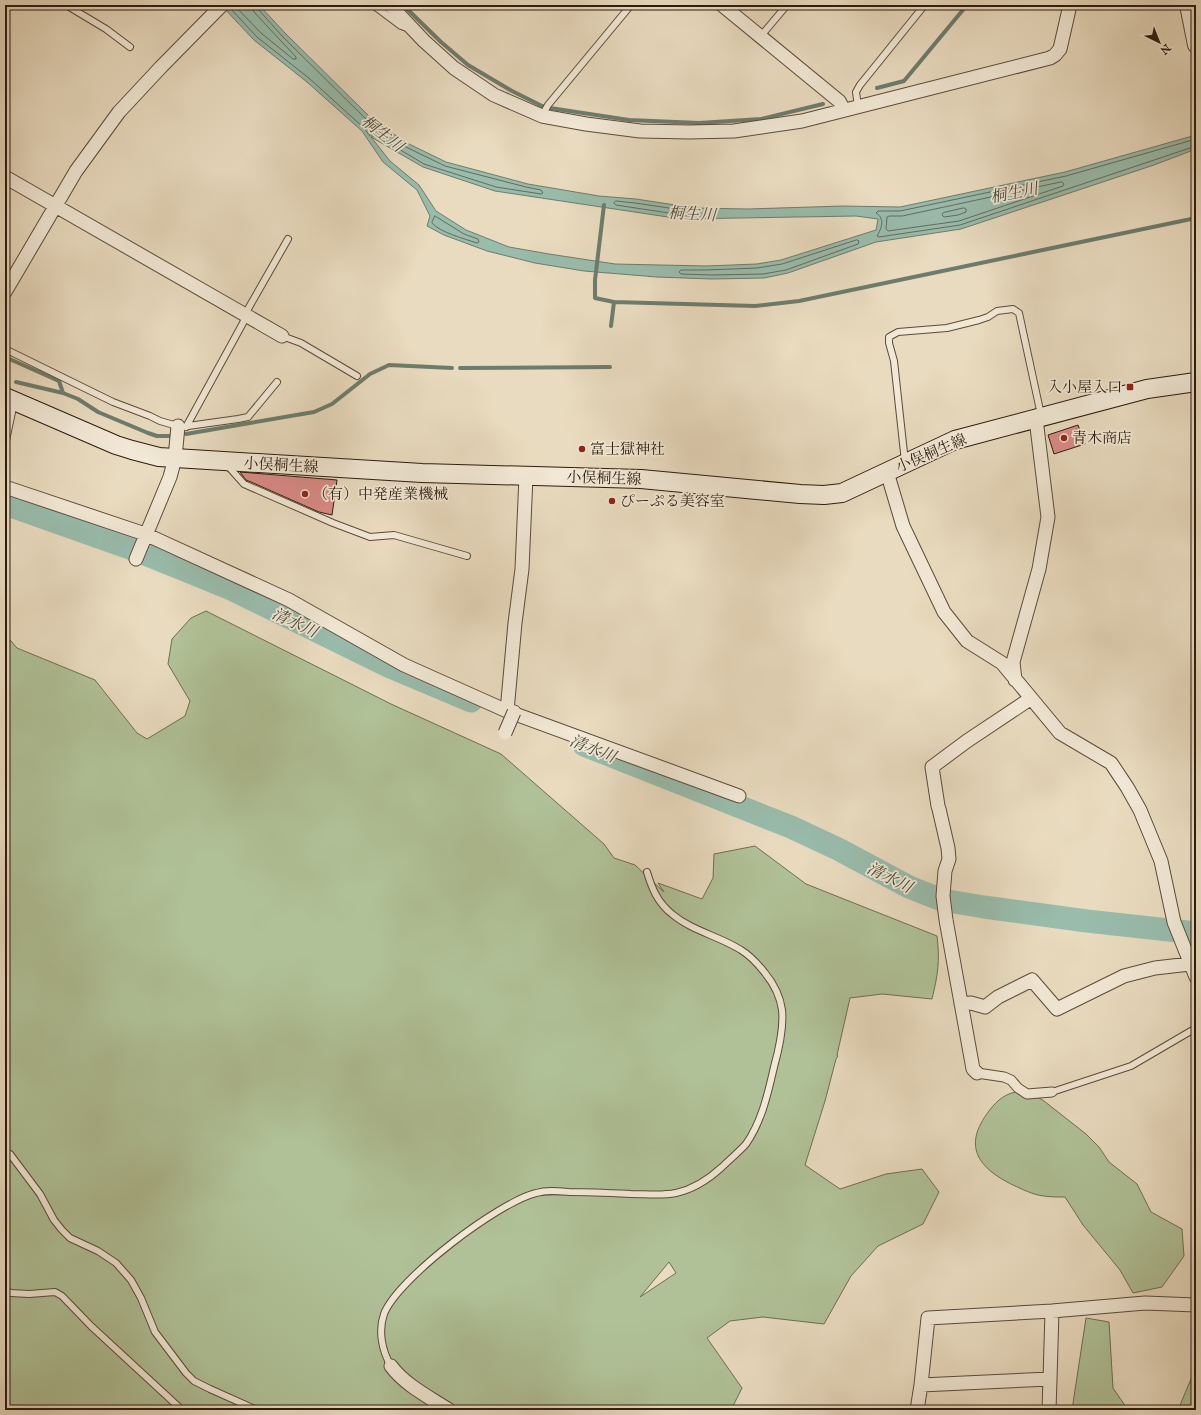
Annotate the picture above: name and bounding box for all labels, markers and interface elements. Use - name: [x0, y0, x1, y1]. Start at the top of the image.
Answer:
- north arrow: [1139, 22, 1179, 62]
- text: N: [1157, 40, 1174, 57]
- water label: 桐生川: [357, 112, 408, 158]
- water label: 桐生川: [989, 179, 1042, 208]
- water label: 桐生川: [667, 204, 718, 226]
- place label: 入小屋入口: [1047, 378, 1122, 397]
- marker: 入小屋入口: [1125, 382, 1135, 392]
- place label: 青木商店: [1072, 429, 1132, 448]
- street label: 小俣桐生線: [893, 430, 969, 477]
- marker: 青木商店: [1059, 433, 1069, 443]
- place label: 富士獄神社: [590, 440, 665, 459]
- marker: 富士獄神社: [577, 444, 587, 454]
- street label: 小俣桐生線: [243, 454, 319, 477]
- street label: 小俣桐生線: [566, 468, 642, 489]
- place label: （有）中発産業機械: [313, 485, 448, 504]
- marker: （有）中発産業機械: [300, 489, 310, 499]
- place label: ぴーぷる美容室: [620, 492, 725, 511]
- marker: ぴーぷる美容室: [607, 496, 617, 506]
- water label: 清水川: [268, 605, 322, 644]
- water label: 清水川: [566, 732, 620, 769]
- water label: 清水川: [863, 859, 917, 899]

